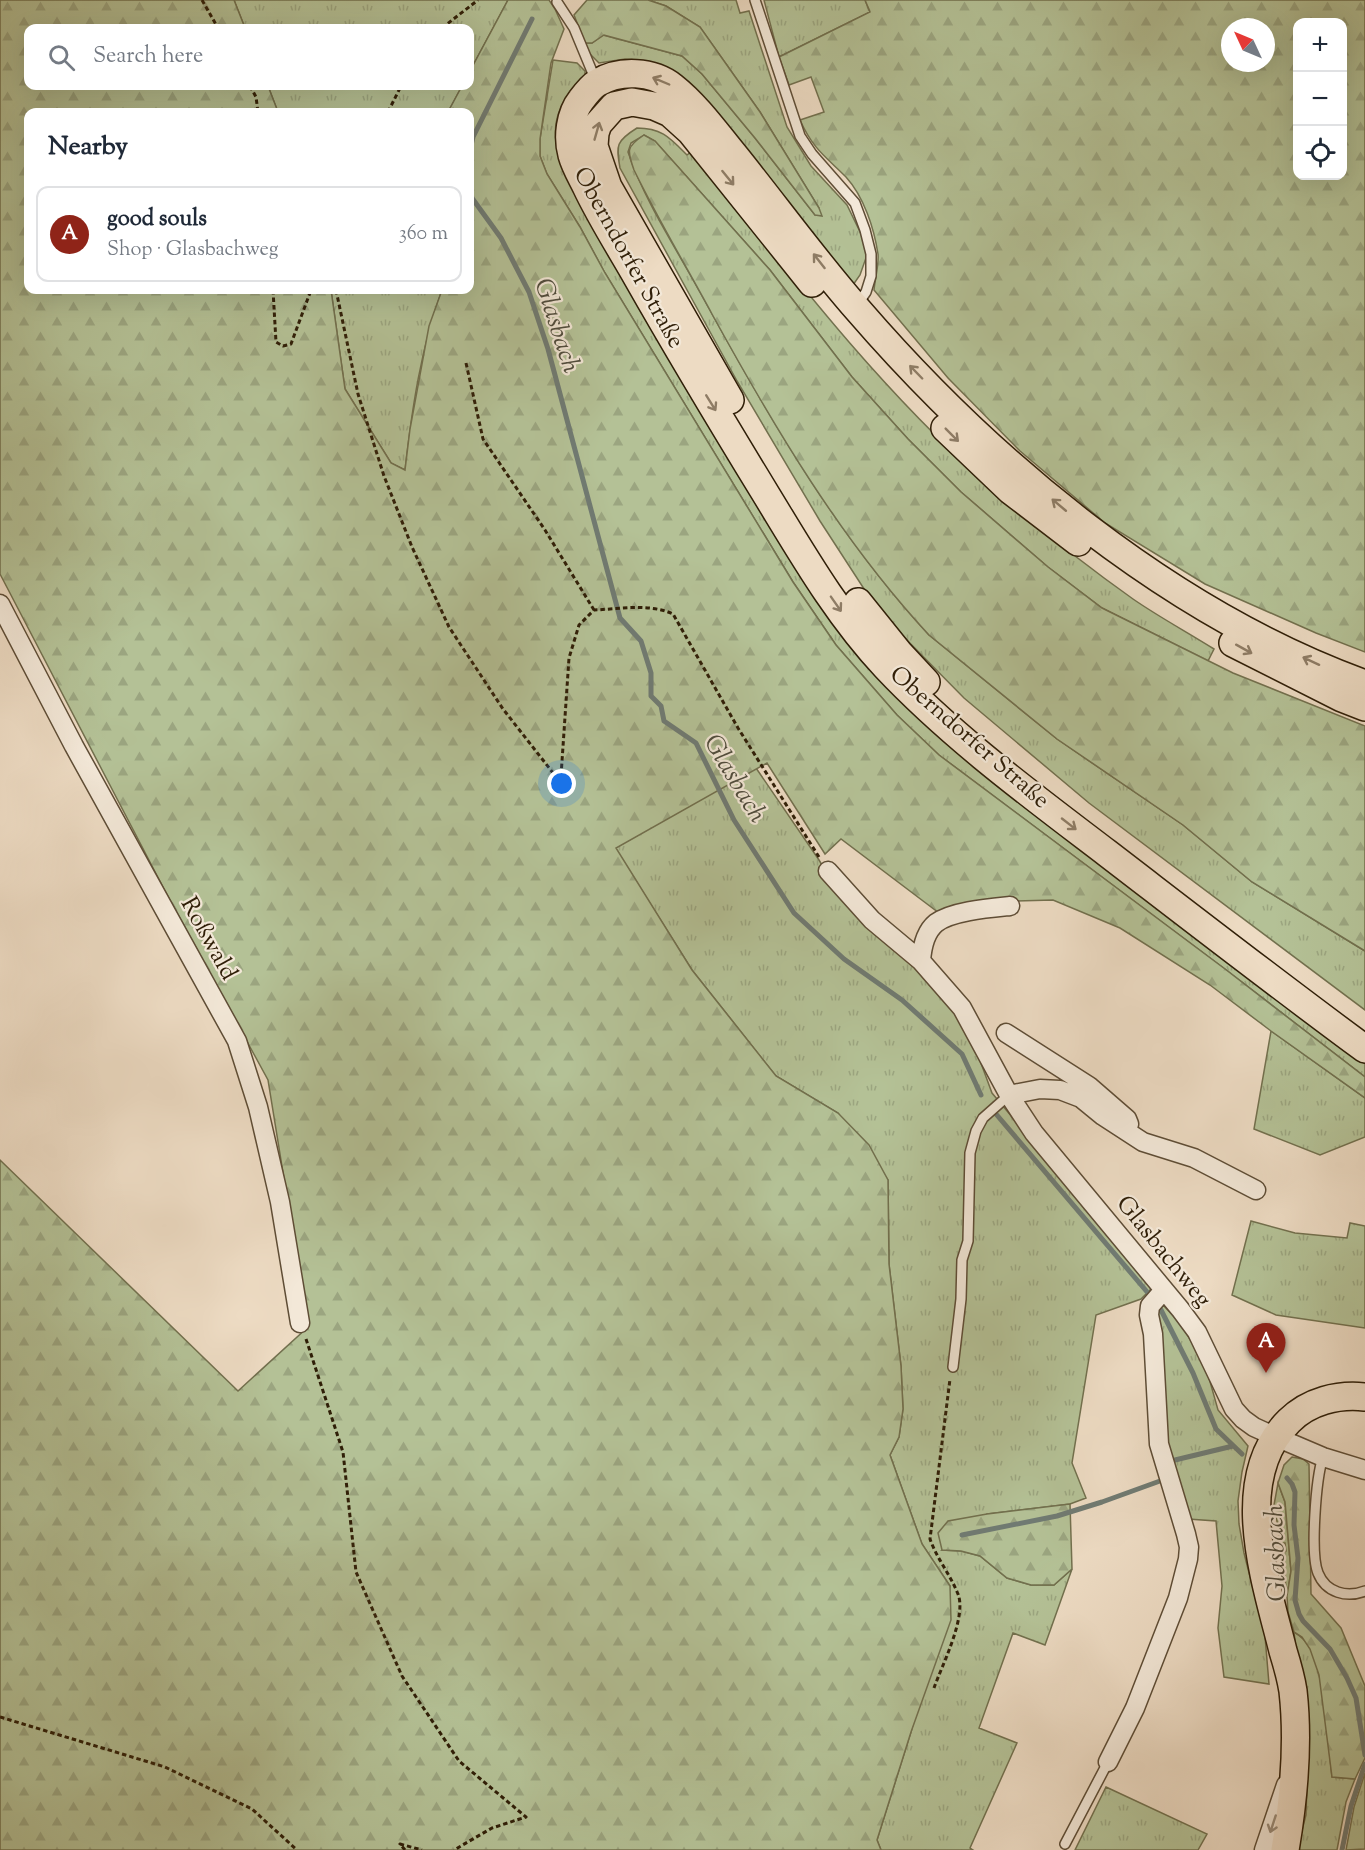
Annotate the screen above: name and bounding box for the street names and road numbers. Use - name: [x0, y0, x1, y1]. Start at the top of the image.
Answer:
- street label: Oberndorfer Straße: [564, 161, 692, 355]
- street label: Oberndorfer Straße: [881, 659, 1057, 817]
- street label: Roßwald: [171, 891, 245, 987]
- street label: Glasbachweg: [1107, 1189, 1219, 1315]

